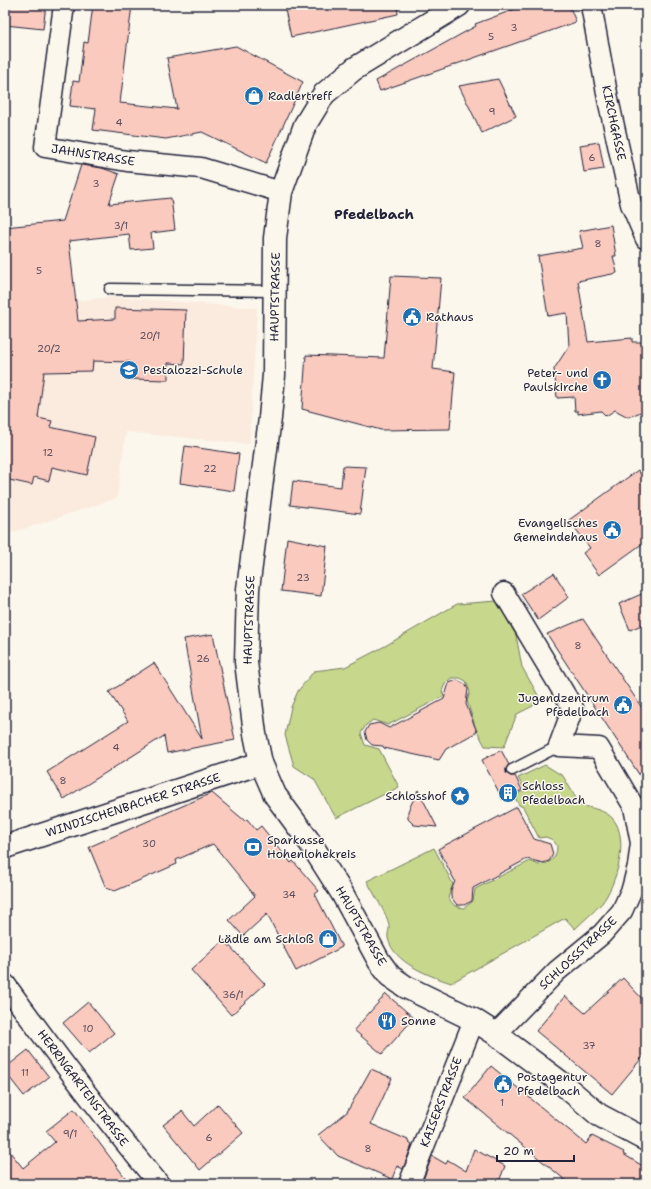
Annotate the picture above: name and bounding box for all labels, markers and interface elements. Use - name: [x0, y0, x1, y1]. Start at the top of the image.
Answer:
- house number: 3: [511, 21, 518, 34]
- house number: 5: [488, 30, 494, 43]
- street label: KIRCHGASSE: [598, 84, 630, 162]
- shop icon: Radlertreff: [243, 85, 265, 107]
- place label: Radlertreff: [268, 88, 333, 104]
- house number: 9: [489, 105, 496, 118]
- house number: 4: [116, 116, 123, 129]
- street label: JAHNSTRASSE: [50, 140, 136, 170]
- house number: 6: [589, 151, 596, 164]
- house number: 3: [93, 177, 100, 190]
- district label: Pfedelbach: [334, 205, 414, 223]
- house number: 3/1: [114, 219, 128, 232]
- house number: 8: [595, 237, 602, 250]
- street label: HAUPTSTRASSE: [266, 252, 284, 342]
- house number: 5: [36, 264, 42, 277]
- public building icon: Rathaus: [401, 306, 423, 328]
- place label: Rathaus: [426, 309, 474, 325]
- house number: 20/1: [139, 329, 161, 342]
- house number: 20/2: [37, 342, 61, 355]
- school or university icon: Pestalozzi-Schule: [118, 359, 140, 381]
- place label: Pestalozzi-Schule: [143, 362, 243, 378]
- place label: Peter- und Paulskirche: [523, 365, 588, 395]
- church icon: Peter- und Paulskirche: [591, 369, 613, 391]
- house number: 12: [43, 446, 53, 459]
- house number: 22: [203, 462, 217, 475]
- place label: Evangelisches Gemeindehaus: [513, 515, 598, 545]
- public building icon: Evangelisches Gemeindehaus: [601, 519, 623, 541]
- house number: 23: [296, 571, 310, 584]
- street label: HAUPTSTRASSE: [239, 575, 259, 665]
- house number: 8: [575, 639, 582, 652]
- house number: 26: [196, 652, 210, 665]
- place label: Jugendzentrum Pfedelbach: [518, 690, 609, 720]
- public building icon: Jugendzentrum Pfedelbach: [612, 694, 634, 716]
- house number: 4: [113, 741, 120, 754]
- street label: WINDISCHENBACHER STRASSE: [44, 769, 222, 841]
- house number: 8: [60, 774, 67, 787]
- place label: Schloss Pfedelbach: [522, 778, 585, 808]
- building icon: Schloss Pfedelbach: [497, 782, 519, 804]
- place icon: Schlosshof: [449, 785, 471, 807]
- place label: Schlosshof: [385, 788, 447, 804]
- place label: Sparkasse Hohenlohekreis: [267, 832, 356, 862]
- bank icon: Sparkasse Hohenlohekreis: [242, 836, 264, 858]
- house number: 30: [142, 837, 156, 850]
- street label: HAUPTSTRASSE: [332, 883, 390, 969]
- house number: 34: [282, 888, 296, 901]
- street label: SCHLOSSSTRASSE: [536, 913, 620, 993]
- shop icon: Lädle am Schloß: [317, 928, 339, 950]
- place label: Lädle am Schloß: [218, 931, 314, 947]
- house number: 36/1: [222, 988, 244, 1001]
- restaurant icon: Sonne: [376, 1010, 398, 1032]
- place label: Sonne: [401, 1013, 436, 1029]
- house number: 10: [83, 1022, 93, 1035]
- street label: HERRNGARTENSTRASSE: [34, 1026, 132, 1150]
- house number: 37: [582, 1039, 596, 1052]
- street label: KAISERSTRASSE: [416, 1055, 466, 1149]
- house number: 11: [21, 1066, 29, 1079]
- place label: Postagentur Pfedelbach: [517, 1069, 588, 1099]
- public building icon: Postagentur Pfedelbach: [492, 1073, 514, 1095]
- house number: 1: [500, 1096, 504, 1109]
- house number: 9/1: [63, 1127, 77, 1140]
- house number: 6: [206, 1131, 213, 1144]
- scale bar: [497, 1137, 574, 1163]
- house number: 8: [365, 1142, 372, 1155]
- text: 20 m: [503, 1143, 534, 1159]

